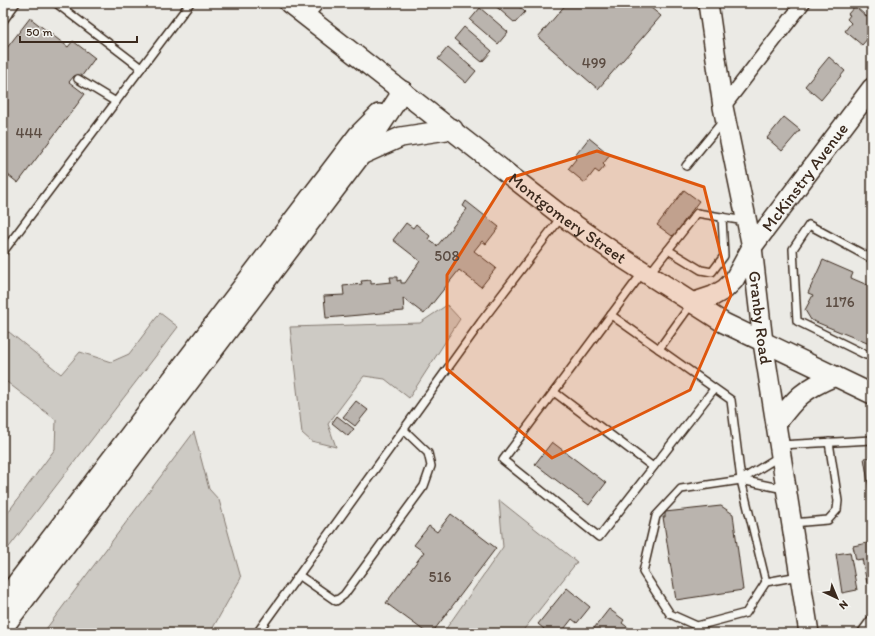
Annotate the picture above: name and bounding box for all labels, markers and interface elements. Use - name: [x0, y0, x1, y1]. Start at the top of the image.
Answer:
- scale bar: [20, 18, 137, 44]
- text: 50 m: [26, 25, 52, 39]
- house number: 499: [582, 54, 607, 72]
- street label: McKinstry Avenue: [757, 119, 852, 235]
- house number: 444: [15, 124, 43, 142]
- street label: Montgomery Street: [505, 168, 630, 268]
- house number: 508: [434, 247, 460, 265]
- street label: Granby Road: [745, 270, 776, 366]
- house number: 1176: [825, 293, 855, 311]
- house number: 516: [429, 568, 451, 586]
- north arrow: [817, 578, 857, 618]
- text: N: [836, 598, 851, 612]

